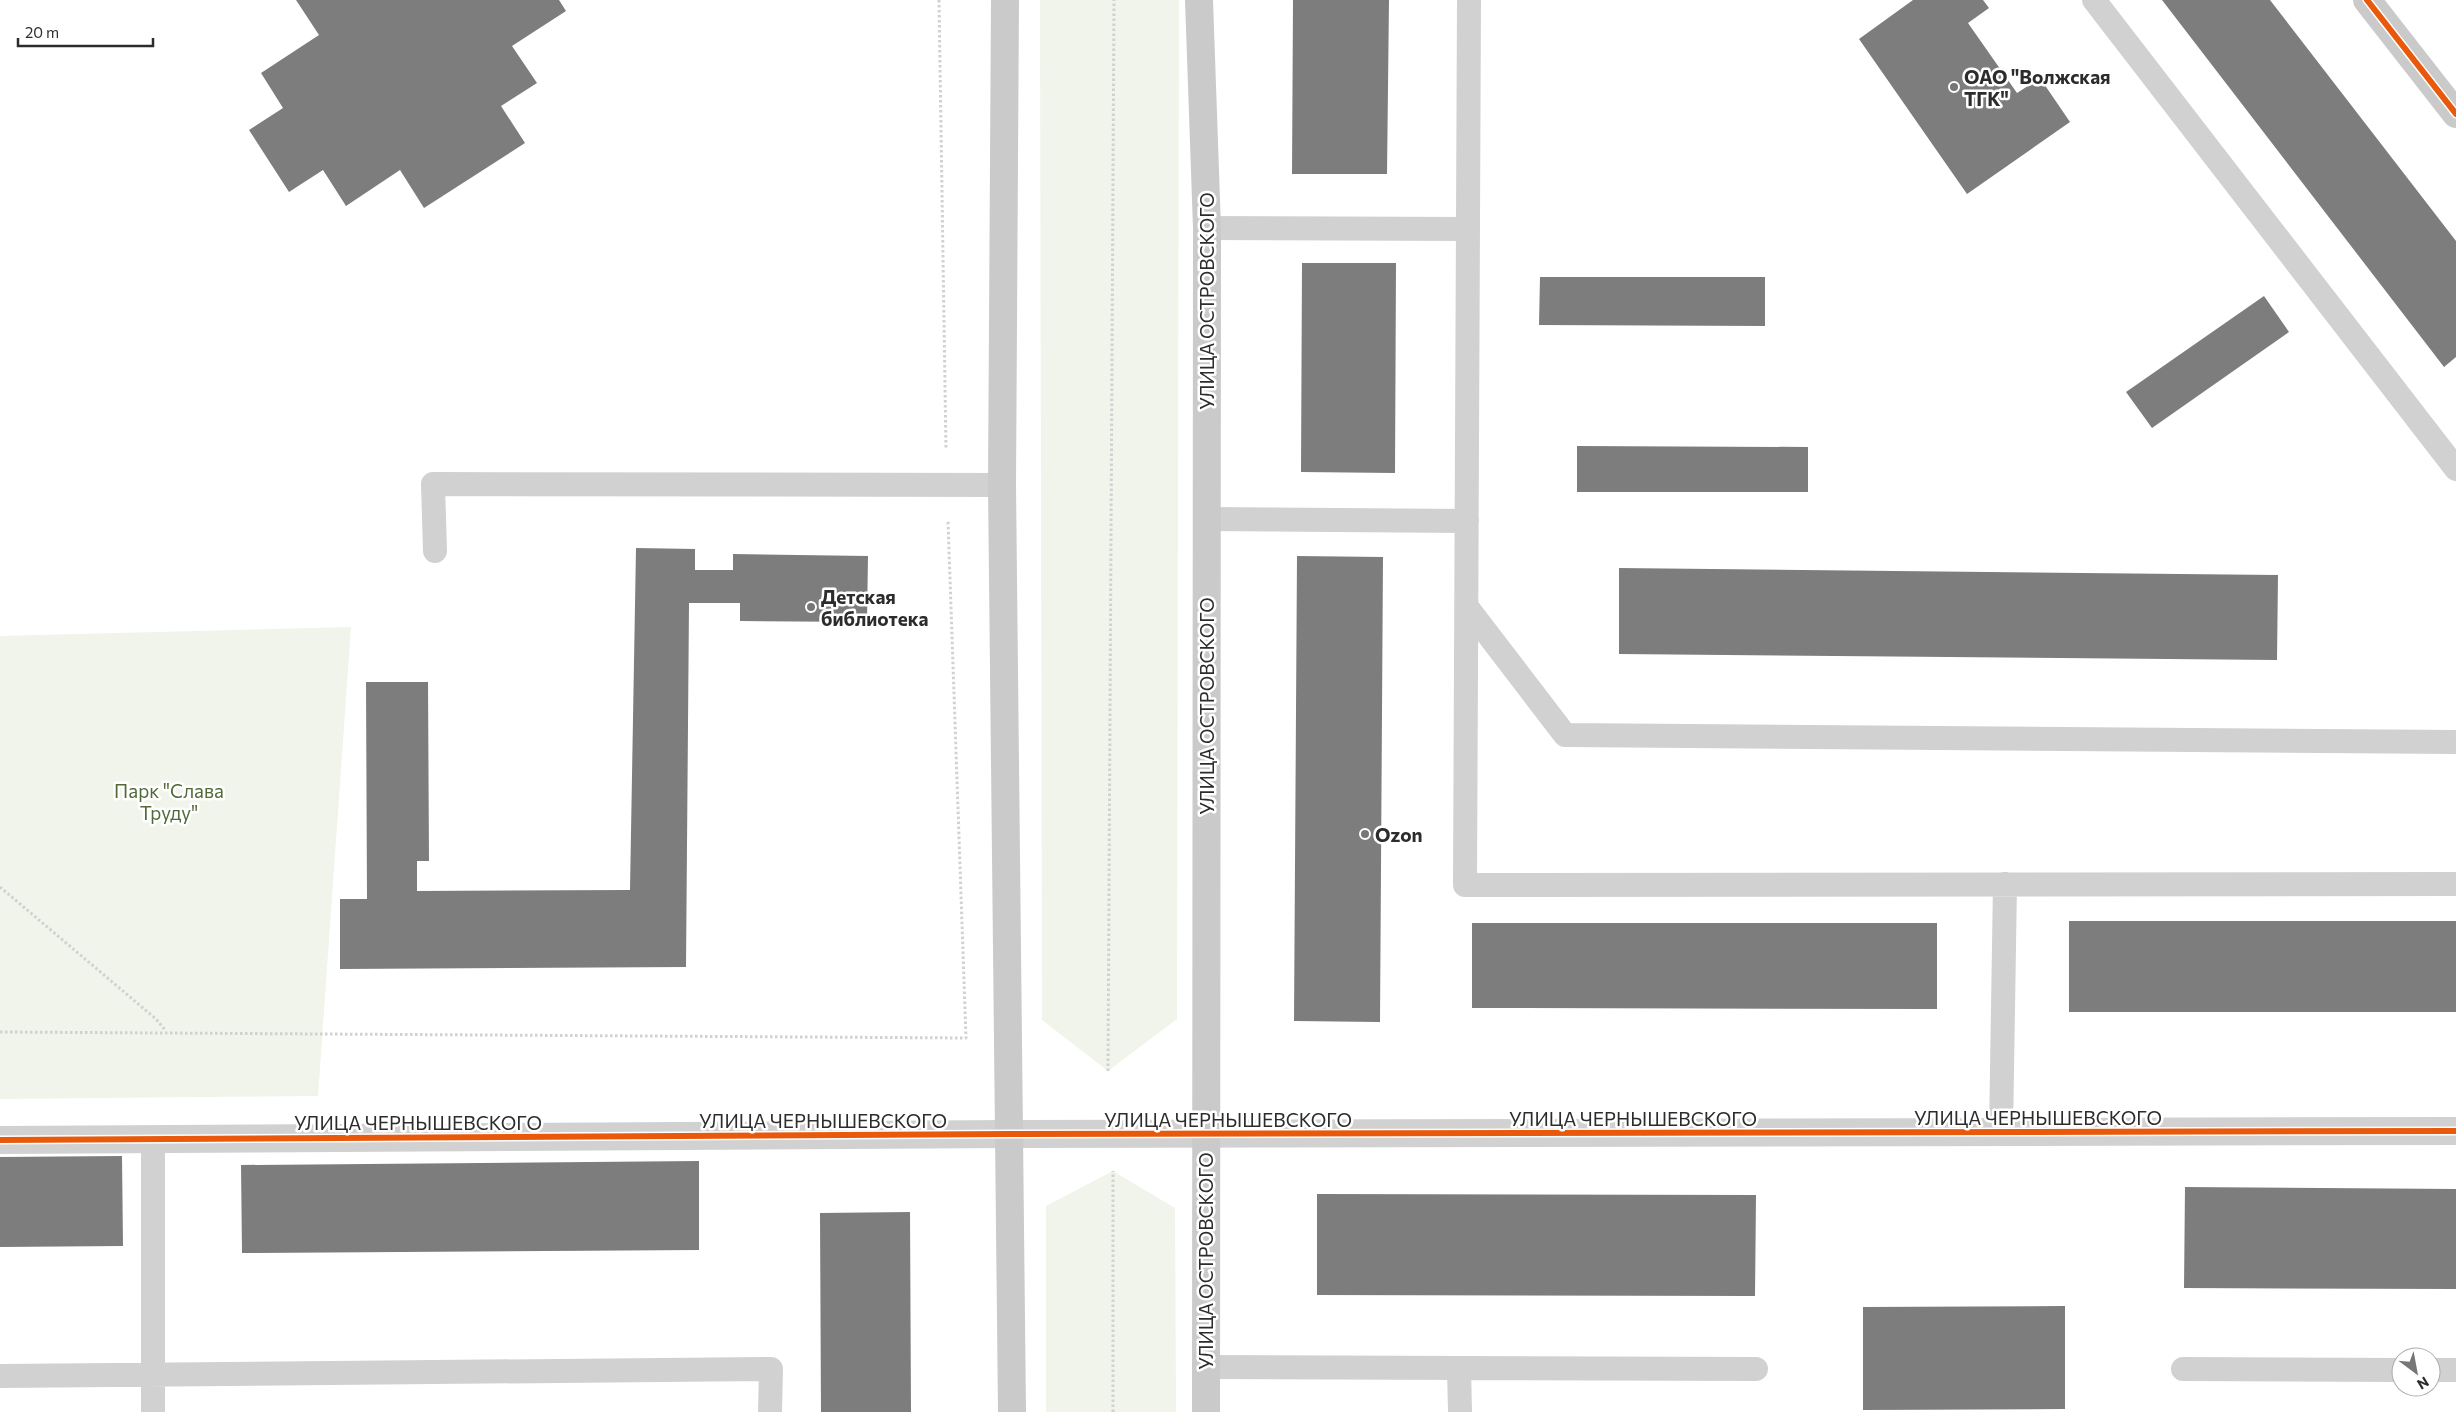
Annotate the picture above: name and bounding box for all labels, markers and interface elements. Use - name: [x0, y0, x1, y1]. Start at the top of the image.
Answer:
- scale bar: [18, 15, 152, 47]
- text: 20 m: [25, 23, 59, 41]
- place label: ОАО "Волжская ТГК": [1964, 65, 2111, 110]
- marker: ОАО "Волжская ТГК": [1948, 81, 1960, 93]
- street label: УЛИЦА ОСТРОВСКОГО: [1195, 192, 1218, 410]
- place label: Детская библиотека: [821, 585, 929, 630]
- street label: УЛИЦА ОСТРОВСКОГО: [1195, 597, 1218, 815]
- marker: Детская библиотека: [805, 601, 817, 613]
- park label: Парк "Слава Труду": [114, 779, 224, 824]
- place label: Ozon: [1375, 823, 1423, 846]
- marker: Ozon: [1359, 828, 1371, 840]
- street label: УЛИЦА ЧЕРНЫШЕВСКОГО: [1914, 1106, 2162, 1129]
- street label: УЛИЦА ЧЕРНЫШЕВСКОГО: [1509, 1107, 1757, 1130]
- street label: УЛИЦА ЧЕРНЫШЕВСКОГО: [1104, 1108, 1352, 1131]
- street label: УЛИЦА ЧЕРНЫШЕВСКОГО: [699, 1109, 947, 1132]
- street label: УЛИЦА ЧЕРНЫШЕВСКОГО: [294, 1111, 542, 1134]
- street label: УЛИЦА ОСТРОВСКОГО: [1194, 1152, 1217, 1370]
- north arrow: [2391, 1347, 2441, 1397]
- text: N: [2414, 1373, 2432, 1393]

